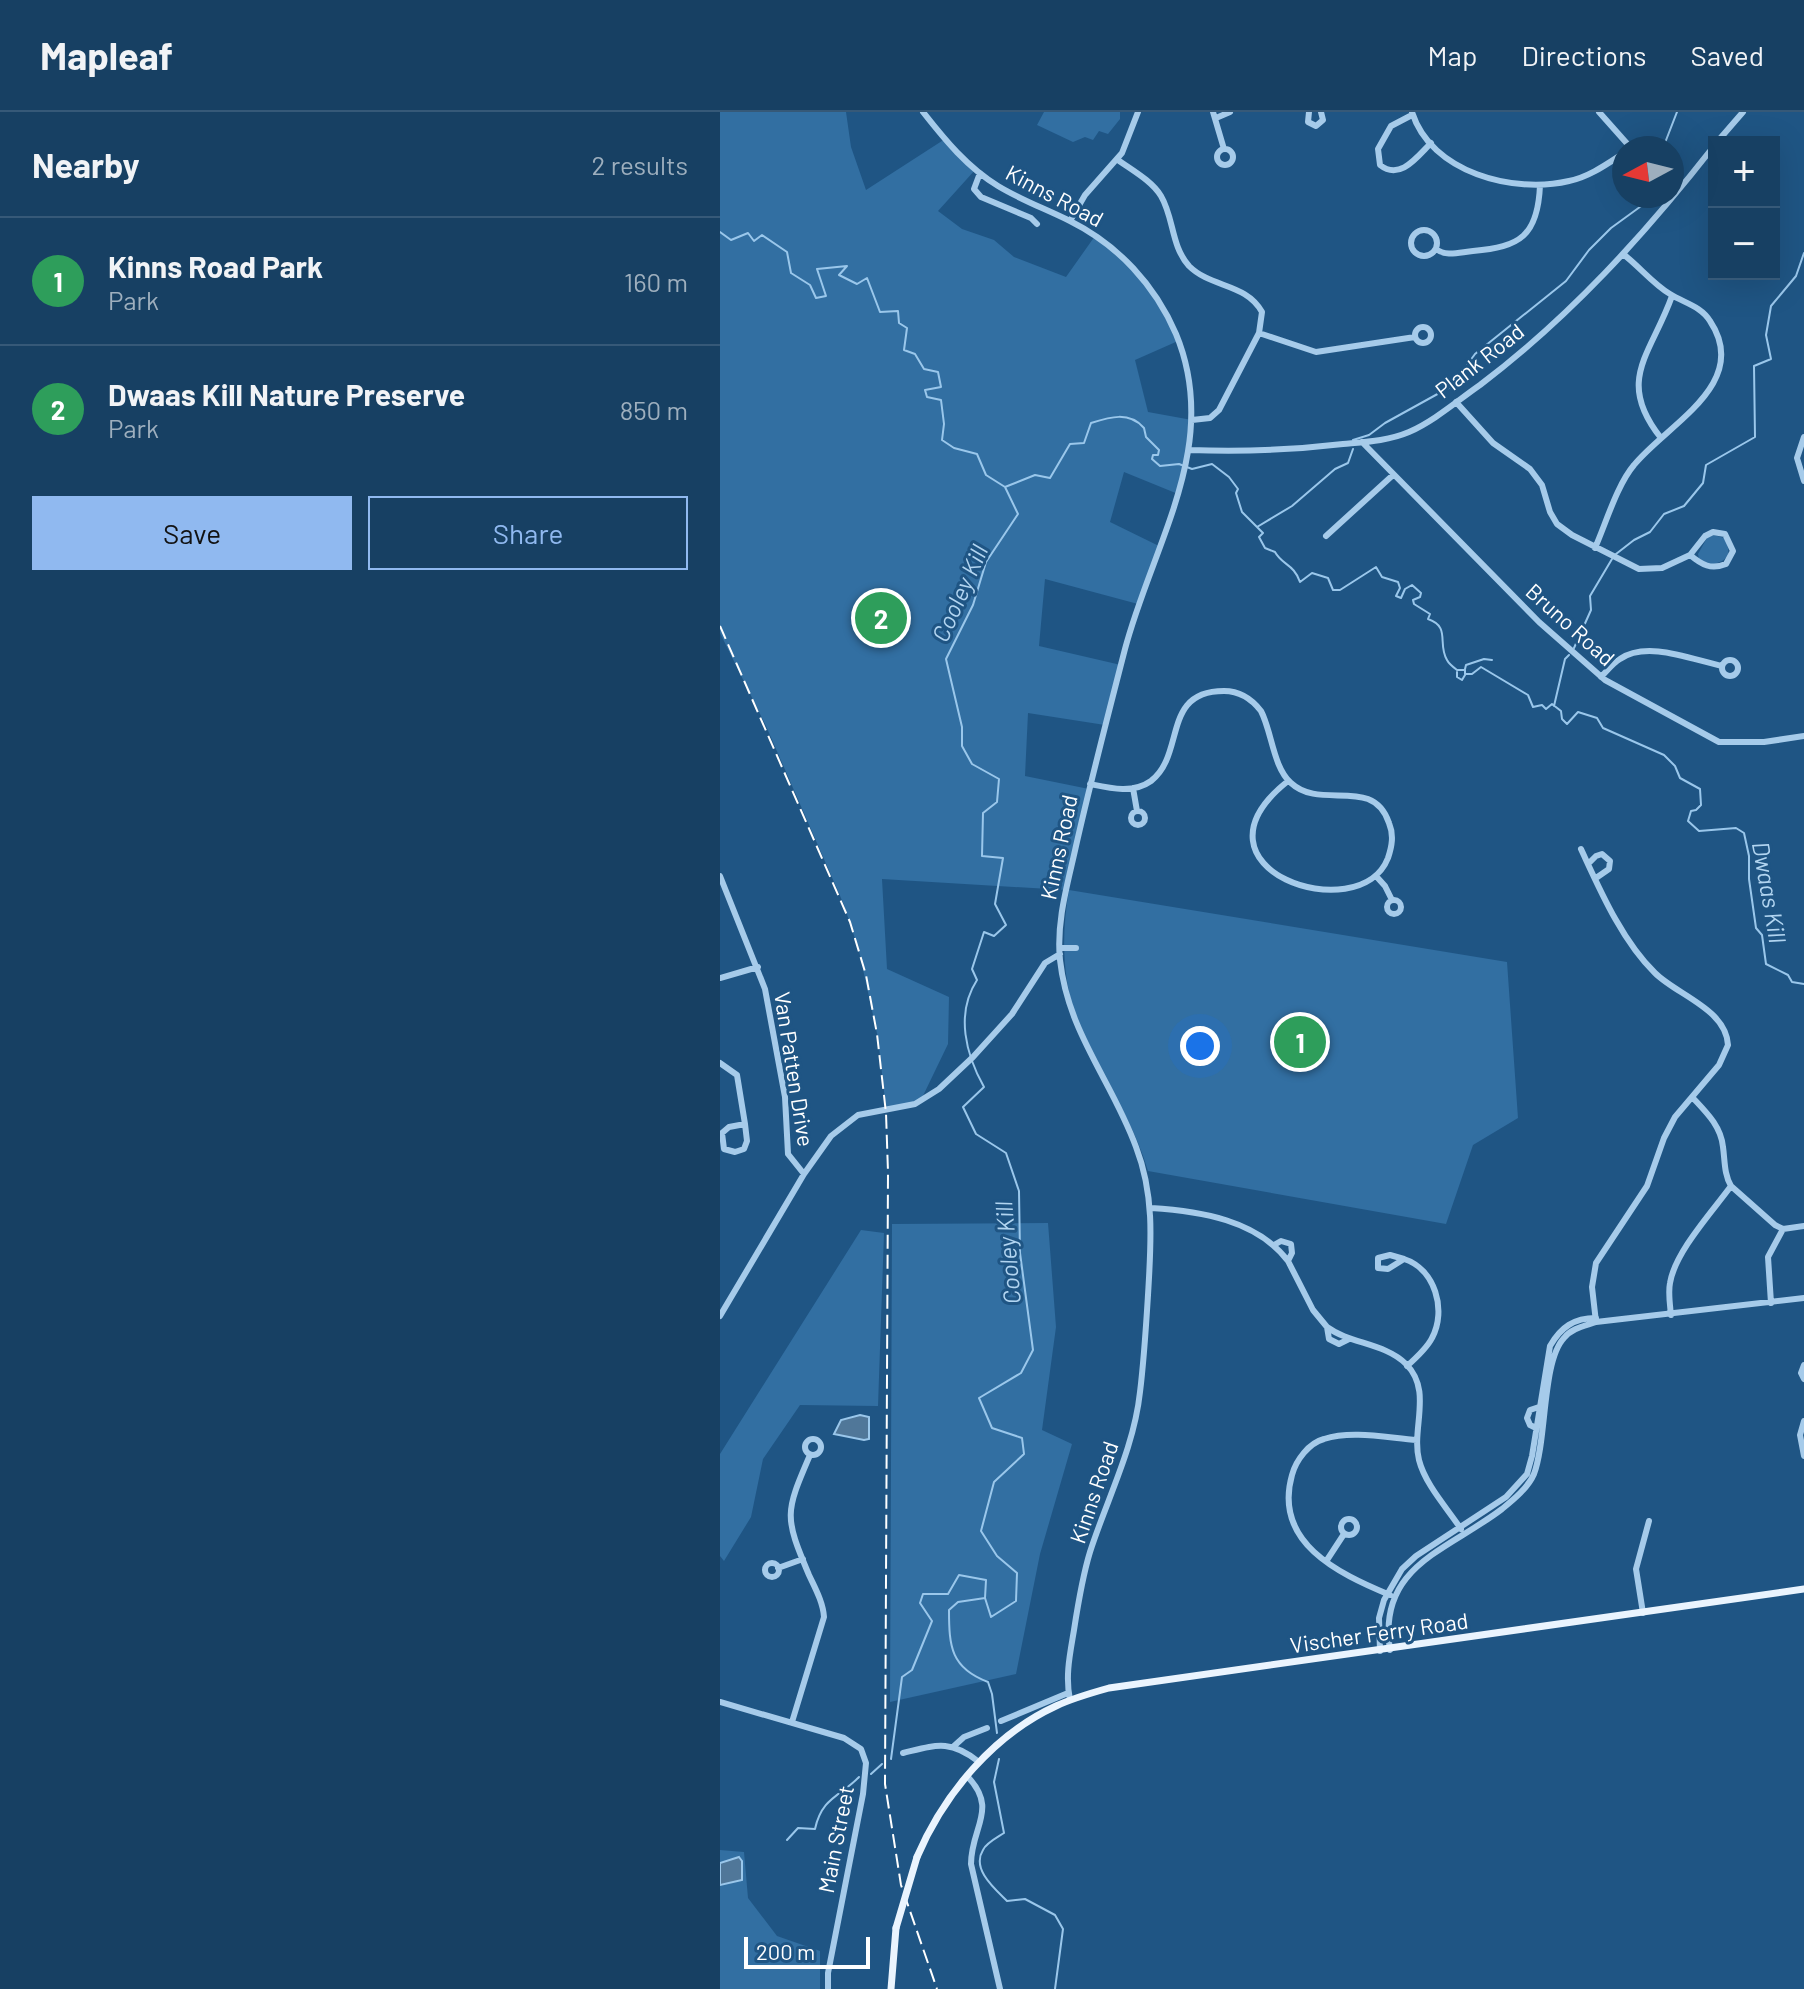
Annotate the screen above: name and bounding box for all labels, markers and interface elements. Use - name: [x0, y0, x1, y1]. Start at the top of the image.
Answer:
- text: Mapleaf: [40, 32, 173, 78]
- text: Map: [1428, 38, 1477, 72]
- text: Directions: [1521, 38, 1647, 72]
- text: Saved: [1691, 38, 1764, 72]
- north arrow: [1612, 136, 1684, 208]
- map controls: [1708, 136, 1780, 280]
- button: +: [1708, 136, 1780, 208]
- text: Nearby: [32, 144, 140, 185]
- text: 2 results: [592, 149, 688, 180]
- street label: Kinns Road: [1002, 159, 1108, 231]
- button: −: [1708, 208, 1780, 280]
- text: Kinns Road Park: [108, 248, 323, 284]
- text: 1: [53, 266, 63, 297]
- text: 160 m: [624, 266, 688, 297]
- text: Park: [108, 284, 159, 315]
- street label: Plank Road: [1430, 317, 1528, 403]
- text: Dwaas Kill Nature Preserve: [108, 376, 465, 412]
- text: 2: [51, 394, 65, 425]
- text: 850 m: [620, 394, 688, 425]
- text: Park: [108, 412, 159, 443]
- button: Save: [32, 496, 352, 570]
- button: Share: [368, 496, 688, 570]
- water label: Cooley Kill: [925, 539, 993, 646]
- street label: Bruno Road: [1521, 577, 1621, 671]
- pin: 2: [855, 588, 907, 648]
- street label: Kinns Road: [1034, 792, 1082, 902]
- water label: Dwaas Kill: [1747, 839, 1793, 946]
- street label: Van Patten Drive: [770, 990, 820, 1148]
- pin: 1: [1274, 1012, 1326, 1072]
- your location: [1180, 1026, 1220, 1066]
- water label: Cooley Kill: [988, 1200, 1026, 1306]
- street label: Kinns Road: [1063, 1437, 1123, 1547]
- street label: Vischer Ferry Road: [1288, 1607, 1470, 1657]
- street label: Main Street: [812, 1783, 858, 1895]
- scale bar: [744, 1933, 870, 1969]
- text: 200 m: [756, 1938, 815, 1964]

